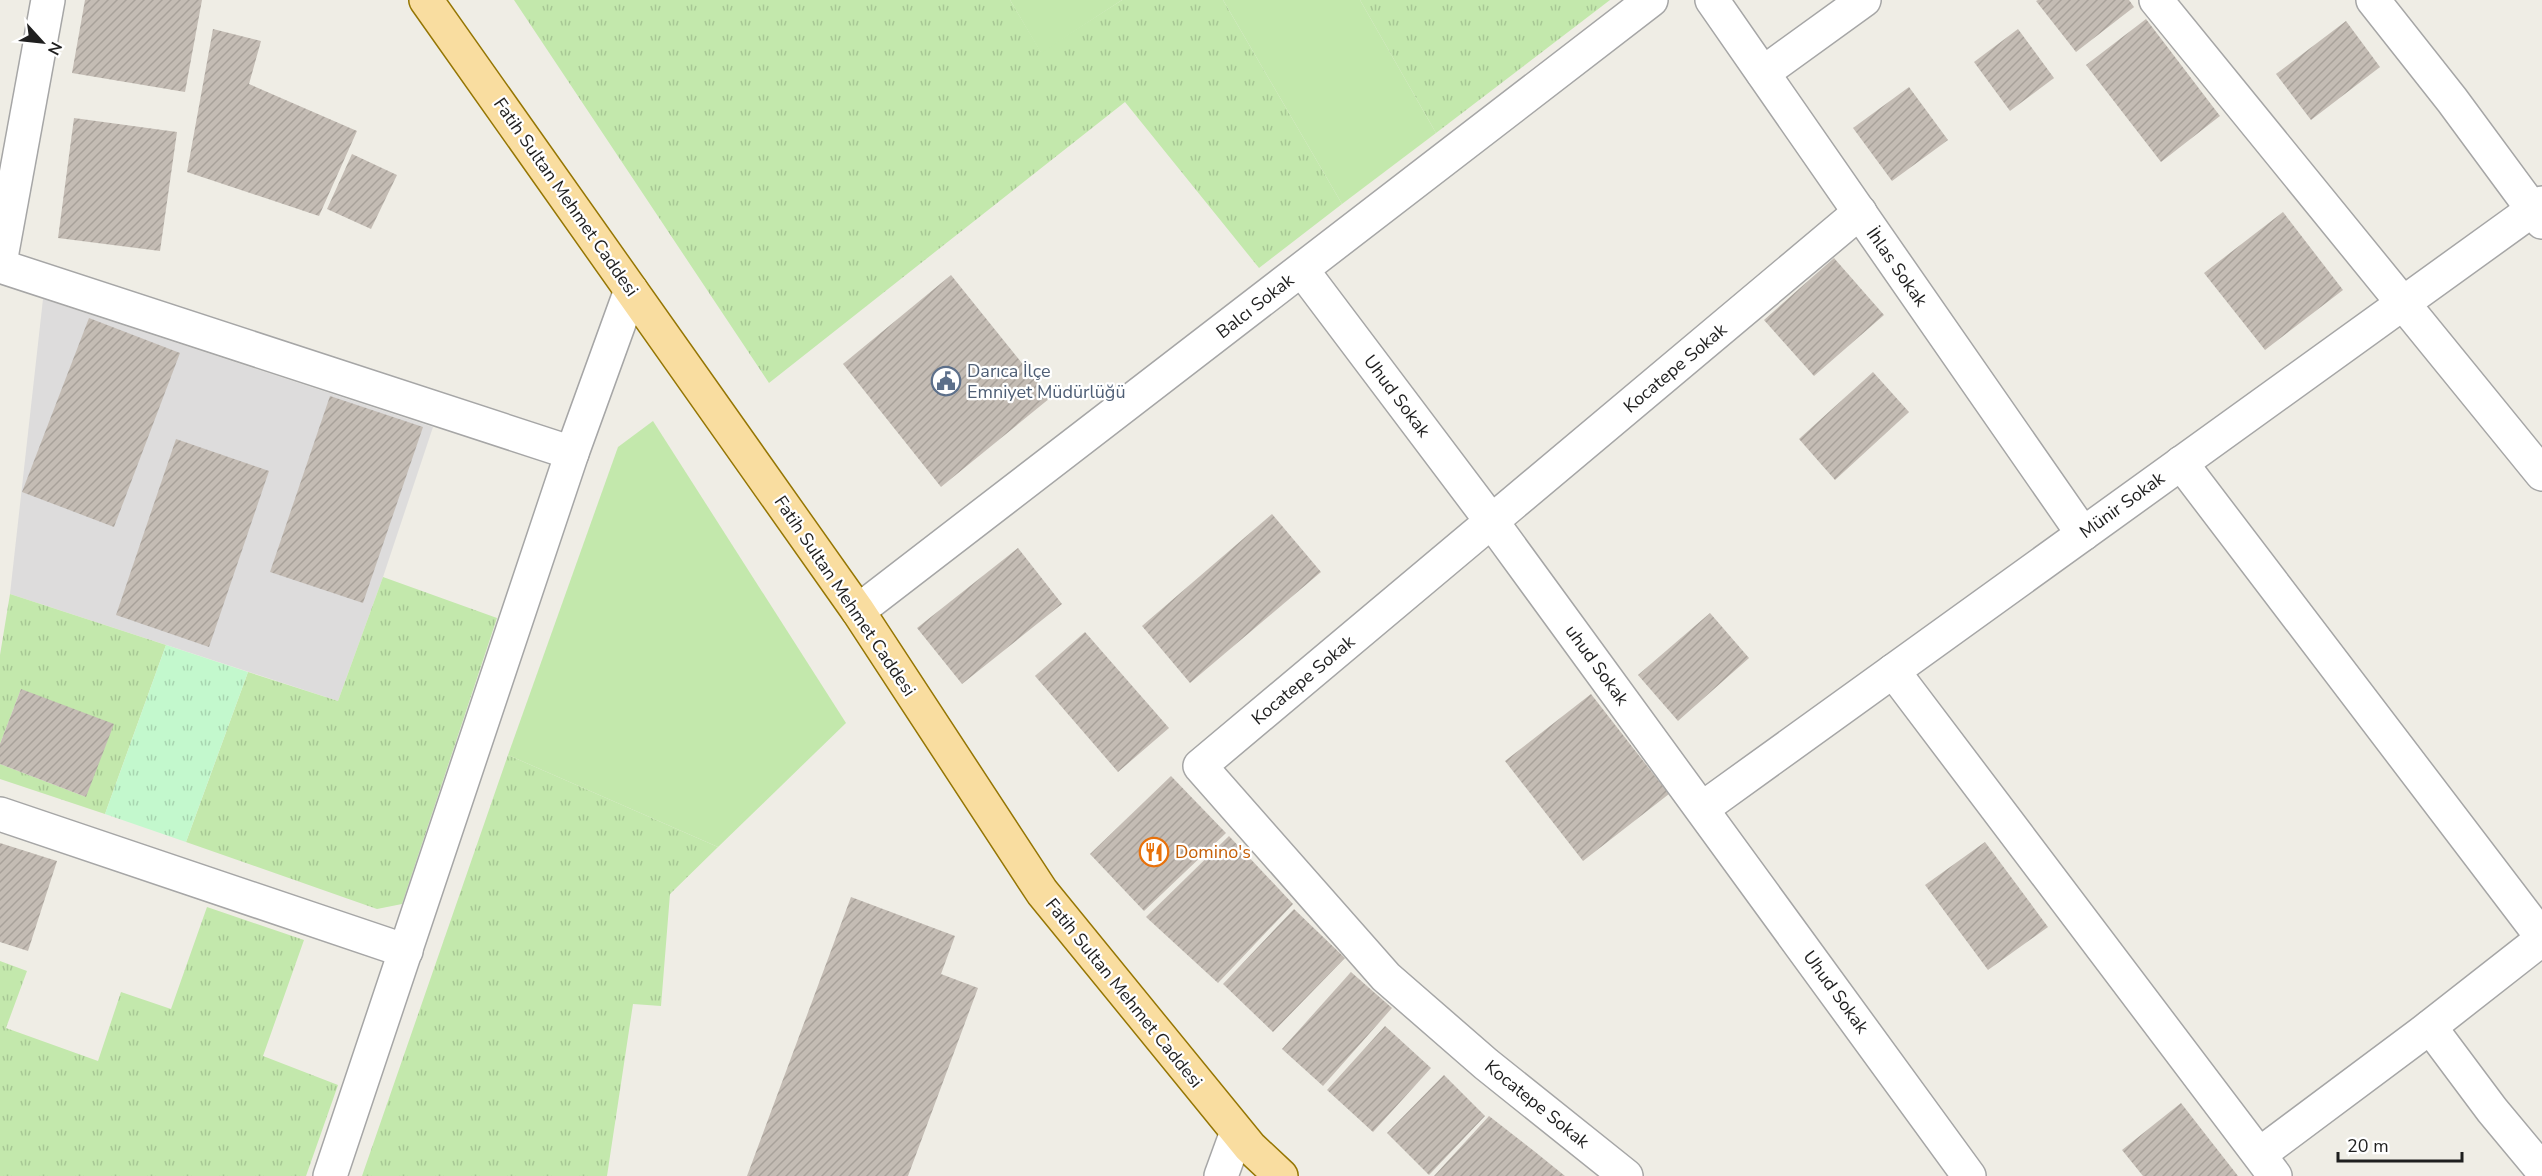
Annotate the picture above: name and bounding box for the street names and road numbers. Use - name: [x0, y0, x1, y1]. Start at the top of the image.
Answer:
- street label: Fatih Sultan Mehmet Caddesi: [488, 93, 644, 301]
- street label: İhlas Sokak: [1861, 223, 1934, 312]
- street label: Balcı Sokak: [1211, 267, 1300, 344]
- street label: Kocatepe Sokak: [1618, 317, 1732, 418]
- street label: Uhud Sokak: [1358, 350, 1436, 443]
- street label: Münir Sokak: [2075, 465, 2170, 544]
- street label: Fatih Sultan Mehmet Caddesi: [769, 491, 921, 701]
- street label: uhud Sokak: [1560, 620, 1635, 711]
- street label: Kocatepe Sokak: [1246, 629, 1360, 730]
- street label: Fatih Sultan Mehmet Caddesi: [1040, 893, 1208, 1093]
- street label: Uhud Sokak: [1798, 946, 1875, 1039]
- street label: Kocatepe Sokak: [1480, 1054, 1595, 1154]

